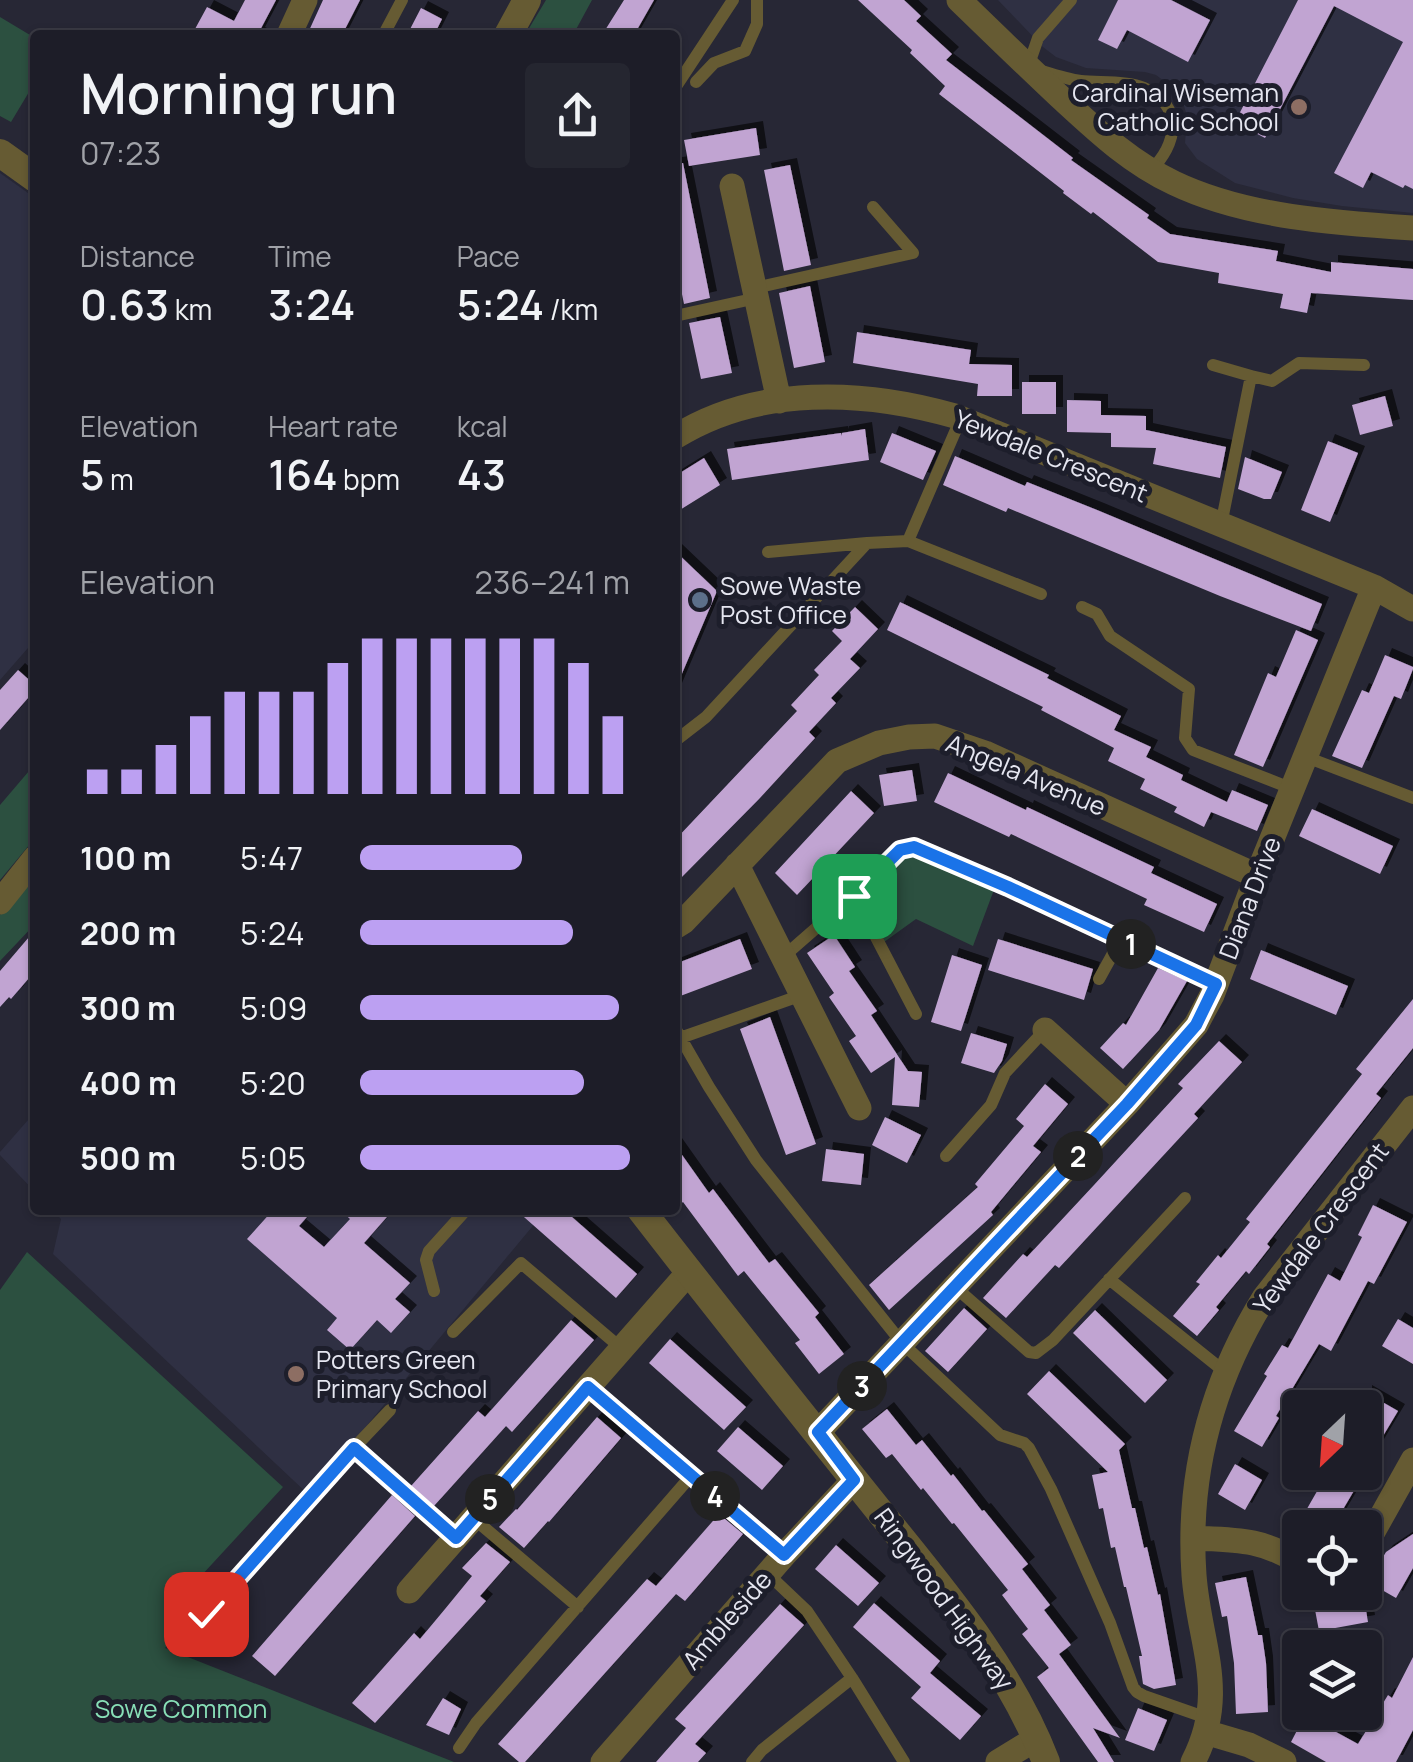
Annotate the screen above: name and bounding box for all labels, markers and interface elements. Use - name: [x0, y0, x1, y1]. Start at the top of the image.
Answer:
- text: Morning run: [80, 55, 397, 131]
- button: share: [525, 63, 630, 168]
- place label: Cardinal Wiseman Catholic School: [1072, 75, 1279, 139]
- marker: Cardinal Wiseman Catholic School: [1288, 96, 1310, 118]
- text: 07:23: [80, 131, 161, 175]
- text: Distance: [80, 237, 195, 275]
- text: Time: [268, 237, 332, 275]
- text: Pace: [457, 237, 520, 275]
- text: 0.63: [80, 275, 169, 333]
- text: 3:24: [268, 275, 355, 333]
- text: 5:24: [457, 275, 544, 333]
- text: km: [169, 290, 212, 328]
- text: /km: [544, 290, 598, 328]
- street label: Yewdale Crescent: [949, 401, 1153, 510]
- text: Elevation: [80, 407, 198, 445]
- text: Heart rate: [268, 407, 398, 445]
- text: kcal: [457, 407, 508, 445]
- text: 5: [80, 445, 105, 503]
- text: 164: [268, 445, 337, 503]
- text: 43: [457, 445, 506, 503]
- text: m: [105, 460, 134, 498]
- text: bpm: [337, 460, 400, 498]
- text: Elevation: [80, 560, 215, 604]
- text: 236–241 m: [474, 560, 630, 604]
- place label: Sowe Waste Post Office: [720, 568, 861, 632]
- marker: Sowe Waste Post Office: [689, 589, 711, 611]
- street label: Angela Avenue: [941, 725, 1111, 824]
- street label: Diana Drive: [1210, 831, 1289, 964]
- text: 100 m: [80, 836, 171, 880]
- text: 5:47: [240, 836, 303, 880]
- pin: [812, 854, 897, 939]
- icon: arrive: [827, 869, 882, 924]
- text: 200 m: [80, 911, 176, 955]
- text: 5:24: [240, 911, 305, 955]
- pin: 1: [1106, 919, 1156, 969]
- text: 1: [1125, 925, 1137, 963]
- text: 300 m: [80, 986, 176, 1030]
- text: 5:09: [240, 986, 307, 1030]
- text: 400 m: [80, 1061, 177, 1105]
- text: 5:20: [240, 1061, 306, 1105]
- pin: 2: [1053, 1131, 1103, 1181]
- street label: Yewdale Crescent: [1245, 1135, 1397, 1320]
- text: 500 m: [80, 1136, 176, 1180]
- text: 5:05: [240, 1136, 306, 1180]
- text: 2: [1070, 1137, 1086, 1175]
- place label: Potters Green Primary School: [316, 1342, 488, 1406]
- pin: 3: [837, 1361, 887, 1411]
- marker: Potters Green Primary School: [285, 1363, 307, 1385]
- text: 3: [854, 1367, 870, 1405]
- north arrow: [1282, 1390, 1382, 1490]
- map controls: [1282, 1390, 1382, 1730]
- pin: 4: [690, 1471, 740, 1521]
- pin: 5: [465, 1474, 515, 1524]
- text: 4: [706, 1477, 724, 1515]
- text: 5: [482, 1480, 498, 1518]
- street label: Ringwood Highway: [867, 1501, 1022, 1697]
- button: locate: [1282, 1510, 1382, 1610]
- street label: Ambleside: [674, 1563, 779, 1677]
- pin: [164, 1572, 249, 1657]
- icon: check: [179, 1587, 234, 1642]
- button: layers: [1282, 1630, 1382, 1730]
- park label: Sowe Common: [95, 1691, 267, 1726]

